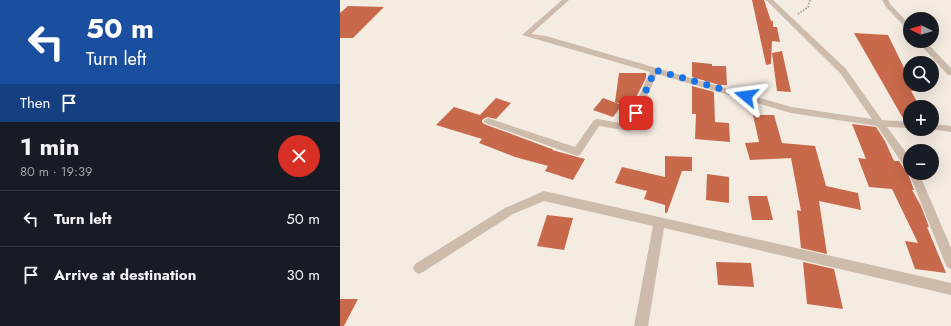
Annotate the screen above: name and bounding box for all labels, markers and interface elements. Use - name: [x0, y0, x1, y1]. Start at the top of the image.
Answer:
- text: 50 m: [86, 8, 154, 49]
- north arrow: [903, 12, 939, 48]
- map controls: [903, 12, 939, 180]
- icon: left: [20, 16, 72, 68]
- text: Turn left: [86, 46, 146, 72]
- button: search: [903, 56, 939, 92]
- position arrow: [725, 75, 767, 117]
- text: Then: [20, 92, 50, 114]
- icon: arrive: [58, 92, 80, 114]
- pin: [619, 96, 653, 130]
- button: +: [903, 100, 939, 136]
- icon: arrive: [625, 102, 647, 124]
- text: 1 min: [20, 129, 80, 164]
- button: close: [278, 135, 320, 177]
- button: −: [903, 144, 939, 180]
- text: 80 m · 19:39: [20, 162, 92, 181]
- icon: left: [20, 208, 42, 230]
- text: Turn left: [54, 208, 112, 230]
- text: 50 m: [286, 208, 320, 230]
- icon: arrive: [20, 264, 42, 286]
- text: Arrive at destination: [54, 264, 196, 286]
- text: 30 m: [287, 264, 320, 286]

